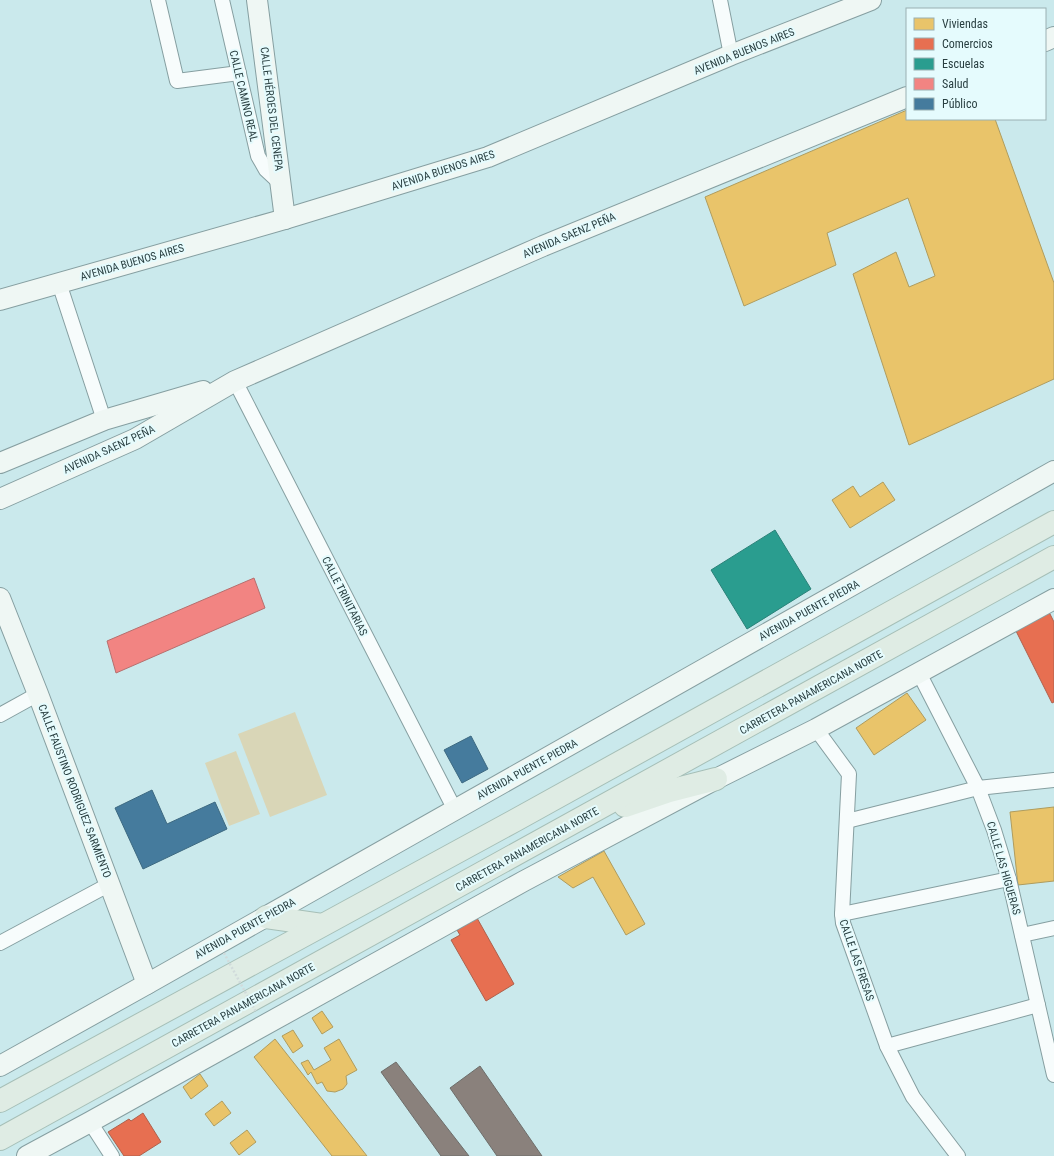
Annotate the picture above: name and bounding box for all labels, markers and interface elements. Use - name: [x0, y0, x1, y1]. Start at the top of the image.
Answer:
- legend: [906, 8, 1046, 120]
- text: Viviendas: [942, 17, 988, 31]
- street label: AVENIDA BUENOS AIRES: [692, 25, 797, 78]
- text: Comercios: [942, 37, 993, 51]
- street label: CALLE HÉROES DEL CENEPA: [257, 46, 286, 172]
- street label: CALLE CAMINO REAL: [227, 49, 260, 143]
- text: Escuelas: [942, 57, 984, 71]
- text: Salud: [942, 77, 969, 91]
- text: Público: [942, 97, 977, 111]
- street label: AVENIDA BUENOS AIRES: [390, 148, 497, 193]
- street label: AVENIDA SAENZ PEÑA: [521, 210, 618, 261]
- street label: AVENIDA BUENOS AIRES: [79, 241, 186, 284]
- street label: AVENIDA SAENZ PEÑA: [61, 422, 158, 476]
- street label: CALLE TRINITARIAS: [319, 555, 370, 638]
- street label: AVENIDA PUENTE PIEDRA: [757, 577, 862, 644]
- street label: CARRETERA PANAMERICANA NORTE: [737, 647, 885, 737]
- street label: CALLE FAUSTINO RODRIGUEZ SARMIENTO: [35, 703, 114, 880]
- street label: AVENIDA PUENTE PIEDRA: [475, 736, 580, 803]
- street label: CARRETERA PANAMERICANA NORTE: [453, 804, 601, 894]
- street label: CALLE LAS HIGUERAS: [984, 820, 1023, 917]
- street label: AVENIDA PUENTE PIEDRA: [193, 895, 298, 962]
- street label: CALLE LAS FRESAS: [836, 918, 877, 1003]
- street label: CARRETERA PANAMERICANA NORTE: [169, 960, 317, 1050]

